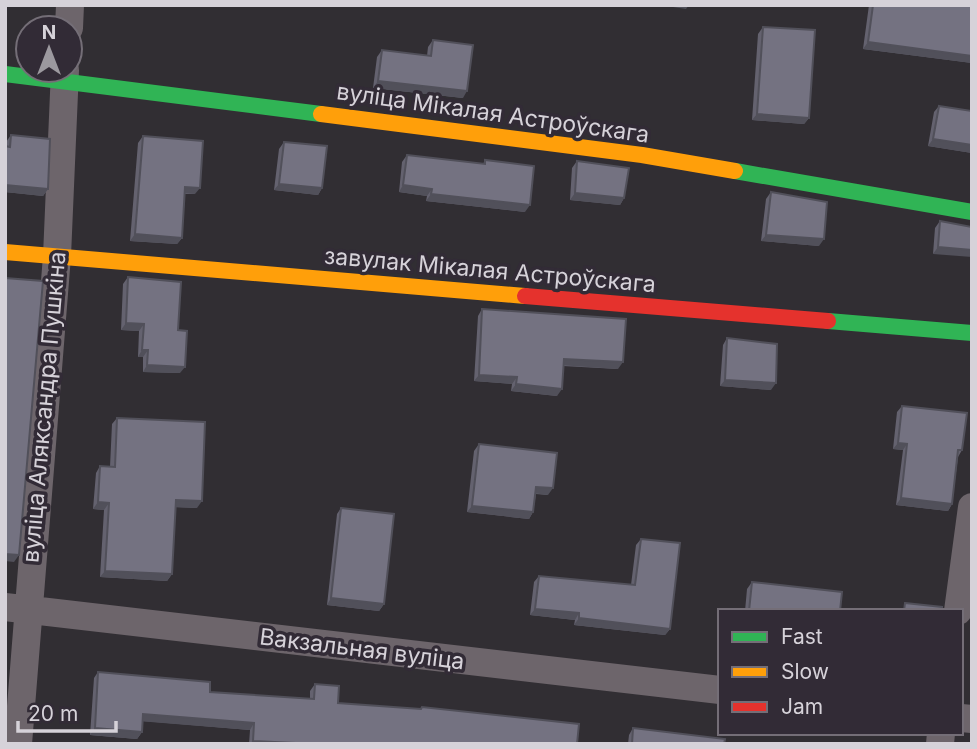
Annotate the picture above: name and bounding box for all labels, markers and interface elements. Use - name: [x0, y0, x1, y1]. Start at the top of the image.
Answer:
- north arrow: [14, 14, 84, 84]
- text: N: [42, 21, 56, 44]
- street label: вуліца Мікалая Астроўскага: [335, 77, 651, 149]
- street label: завулак Мікалая Астроўскага: [323, 242, 657, 298]
- street label: вуліца Аляксандра Пушкіна: [16, 250, 72, 564]
- legend: [718, 609, 963, 735]
- street label: Вакзальная вуліца: [258, 623, 466, 675]
- text: Fast: [781, 624, 823, 649]
- text: Slow: [781, 659, 829, 684]
- scale bar: [18, 690, 116, 734]
- text: Jam: [781, 694, 823, 719]
- text: 20 m: [28, 701, 78, 726]

